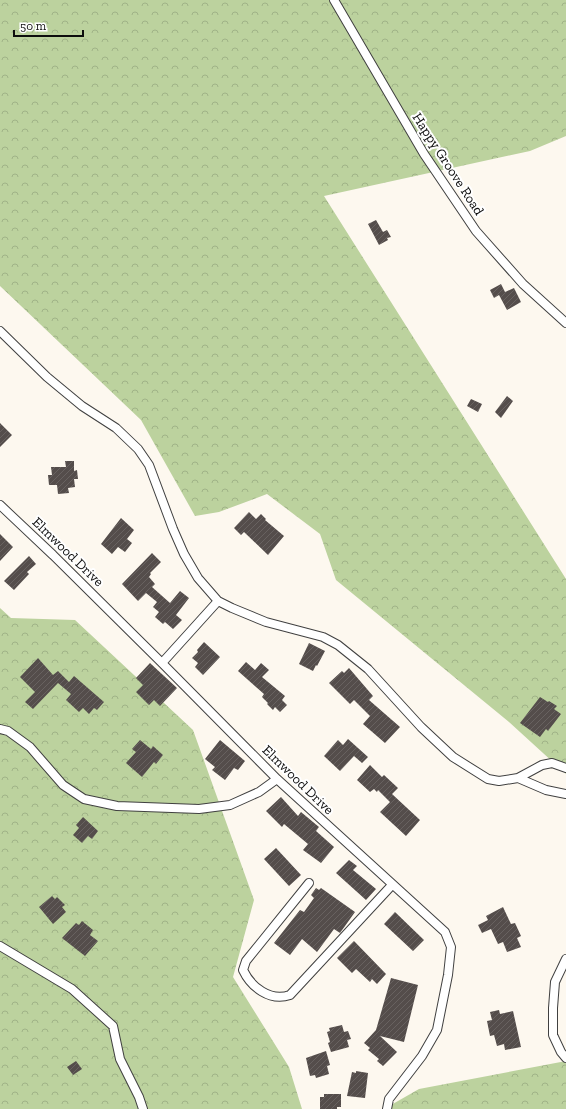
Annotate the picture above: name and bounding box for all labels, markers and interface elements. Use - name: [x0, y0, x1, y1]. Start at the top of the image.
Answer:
- scale bar: [14, 12, 83, 38]
- text: 50 m: [20, 19, 47, 33]
- street label: Happy Groove Road: [409, 110, 488, 219]
- street label: Elmwood Drive: [29, 514, 107, 591]
- street label: Elmwood Drive: [259, 742, 337, 819]

